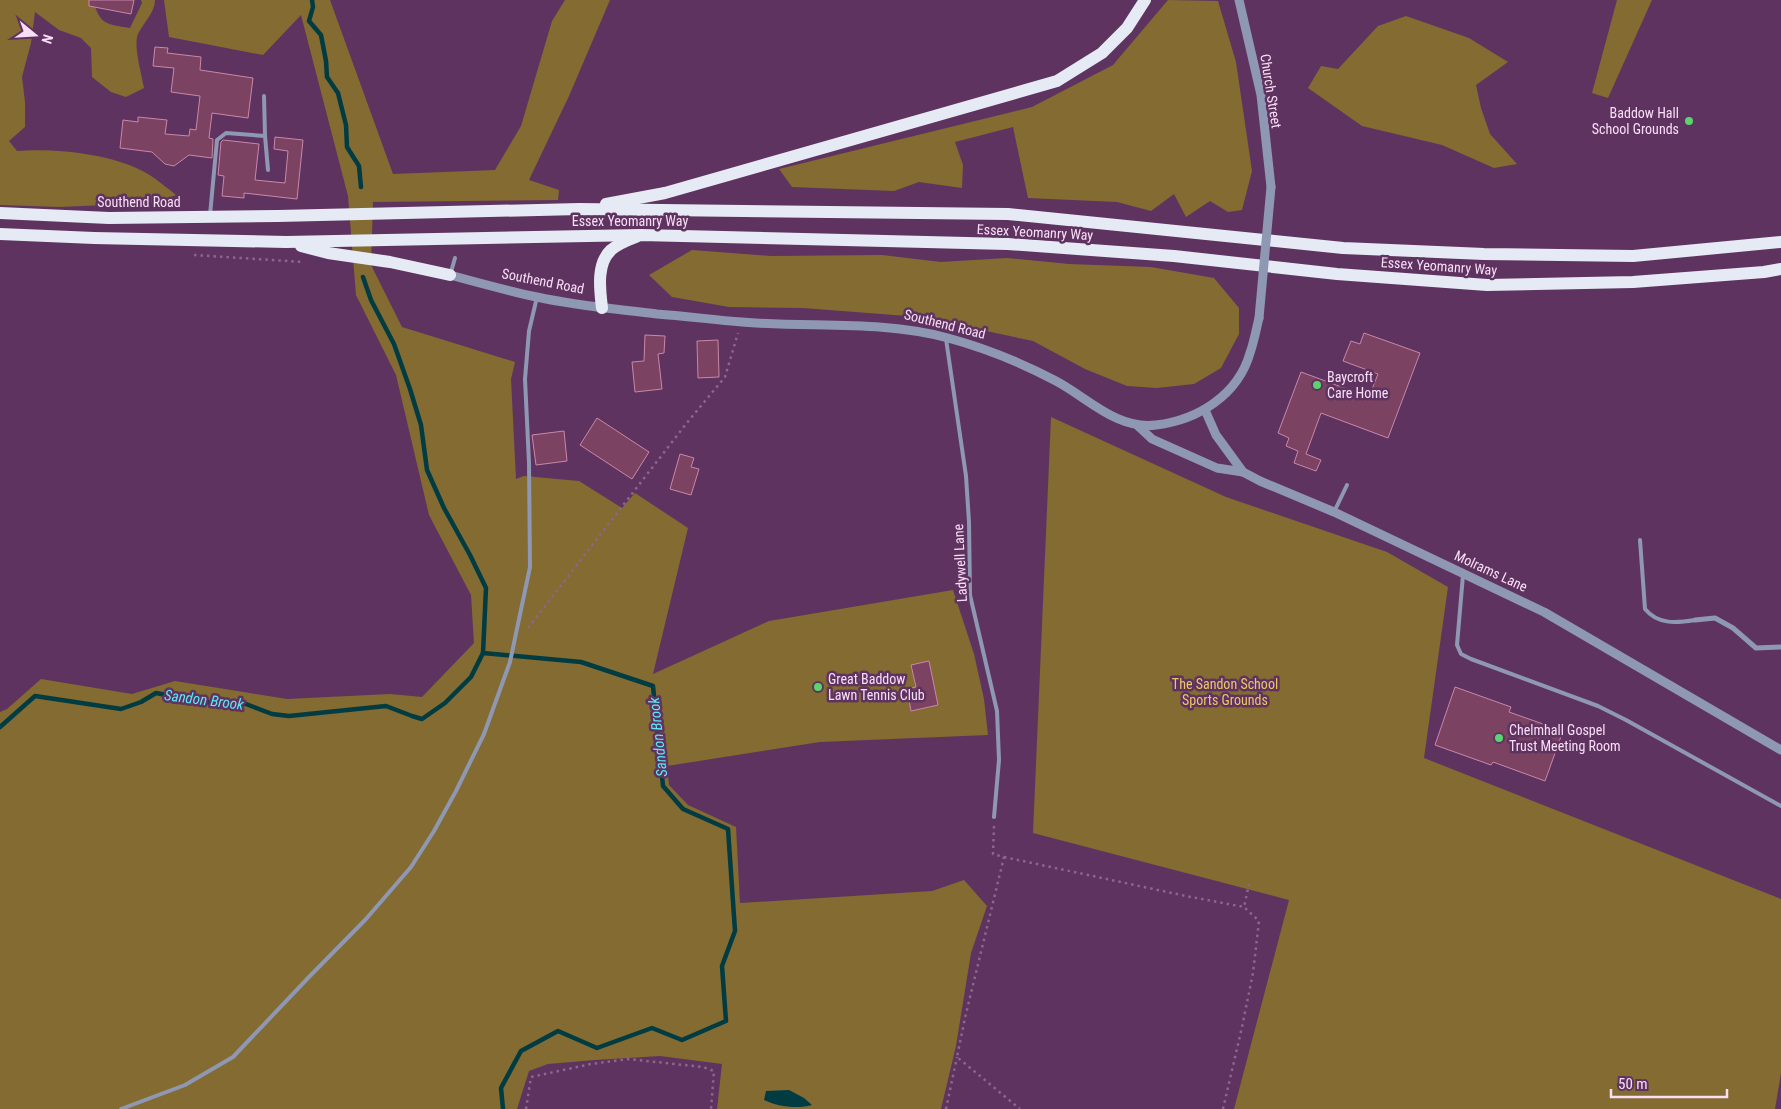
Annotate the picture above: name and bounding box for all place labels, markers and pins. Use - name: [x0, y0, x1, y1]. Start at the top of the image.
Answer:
- place label: Baddow Hall School Grounds: [1592, 105, 1679, 137]
- marker: Baddow Hall School Grounds: [1683, 115, 1695, 127]
- place label: Baycroft Care Home: [1327, 369, 1389, 401]
- marker: Baycroft Care Home: [1311, 379, 1323, 391]
- place label: Great Baddow Lawn Tennis Club: [828, 671, 925, 703]
- marker: Great Baddow Lawn Tennis Club: [812, 681, 824, 693]
- place label: Chelmhall Gospel Trust Meeting Room: [1509, 722, 1621, 754]
- marker: Chelmhall Gospel Trust Meeting Room: [1493, 732, 1505, 744]

